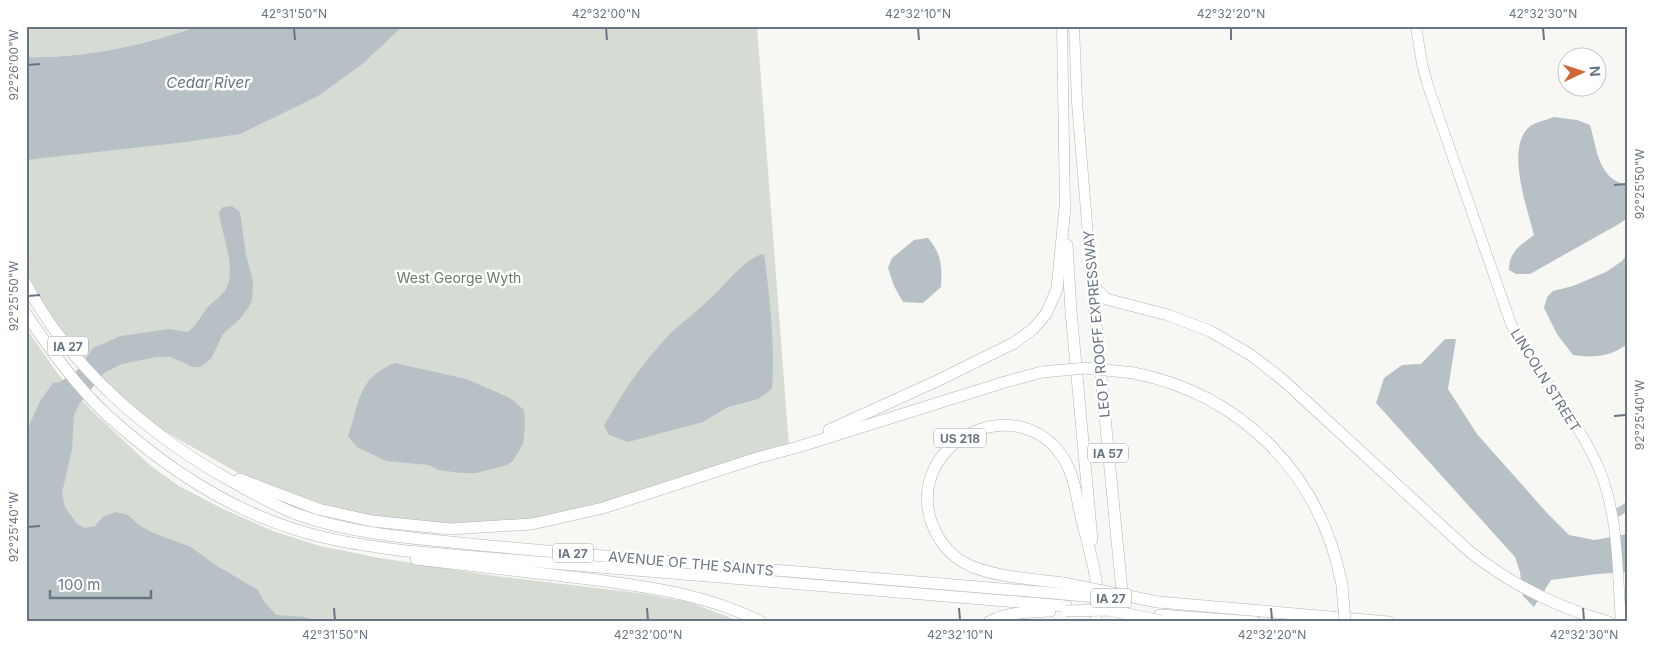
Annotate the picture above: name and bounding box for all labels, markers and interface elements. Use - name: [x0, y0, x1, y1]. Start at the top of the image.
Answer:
- text: 42°31'50"N: [261, 6, 327, 21]
- text: 42°32'00"N: [572, 6, 640, 21]
- text: 42°32'10"N: [885, 6, 951, 21]
- text: 42°32'20"N: [1197, 6, 1265, 21]
- text: 42°32'30"N: [1509, 6, 1577, 21]
- text: 92°26'00"W: [6, 29, 21, 101]
- north arrow: [1556, 48, 1606, 98]
- text: N: [1587, 65, 1604, 77]
- water label: Cedar River: [166, 73, 250, 92]
- text: 92°25'50"W: [1632, 148, 1647, 219]
- street label: LEO P ROOFF EXPRESSWAY: [1079, 229, 1113, 418]
- text: 92°25'50"W: [6, 260, 21, 331]
- park label: West George Wyth: [397, 269, 521, 286]
- street label: LINCOLN STREET: [1507, 325, 1585, 435]
- road number: IA 27: [48, 336, 88, 356]
- text: 92°25'40"W: [1632, 380, 1647, 450]
- road number: US 218: [934, 428, 986, 448]
- road number: IA 57: [1088, 443, 1128, 462]
- text: 92°25'40"W: [6, 492, 21, 562]
- road number: IA 27: [553, 544, 593, 562]
- street label: AVENUE OF THE SAINTS: [608, 547, 774, 579]
- scale bar: [50, 568, 151, 600]
- text: 100 m: [58, 575, 100, 594]
- road number: IA 27: [1091, 588, 1131, 608]
- text: 42°31'50"N: [302, 627, 368, 642]
- text: 42°32'00"N: [614, 627, 682, 642]
- text: 42°32'10"N: [927, 627, 993, 642]
- text: 42°32'20"N: [1238, 627, 1306, 642]
- text: 42°32'30"N: [1550, 627, 1618, 642]

